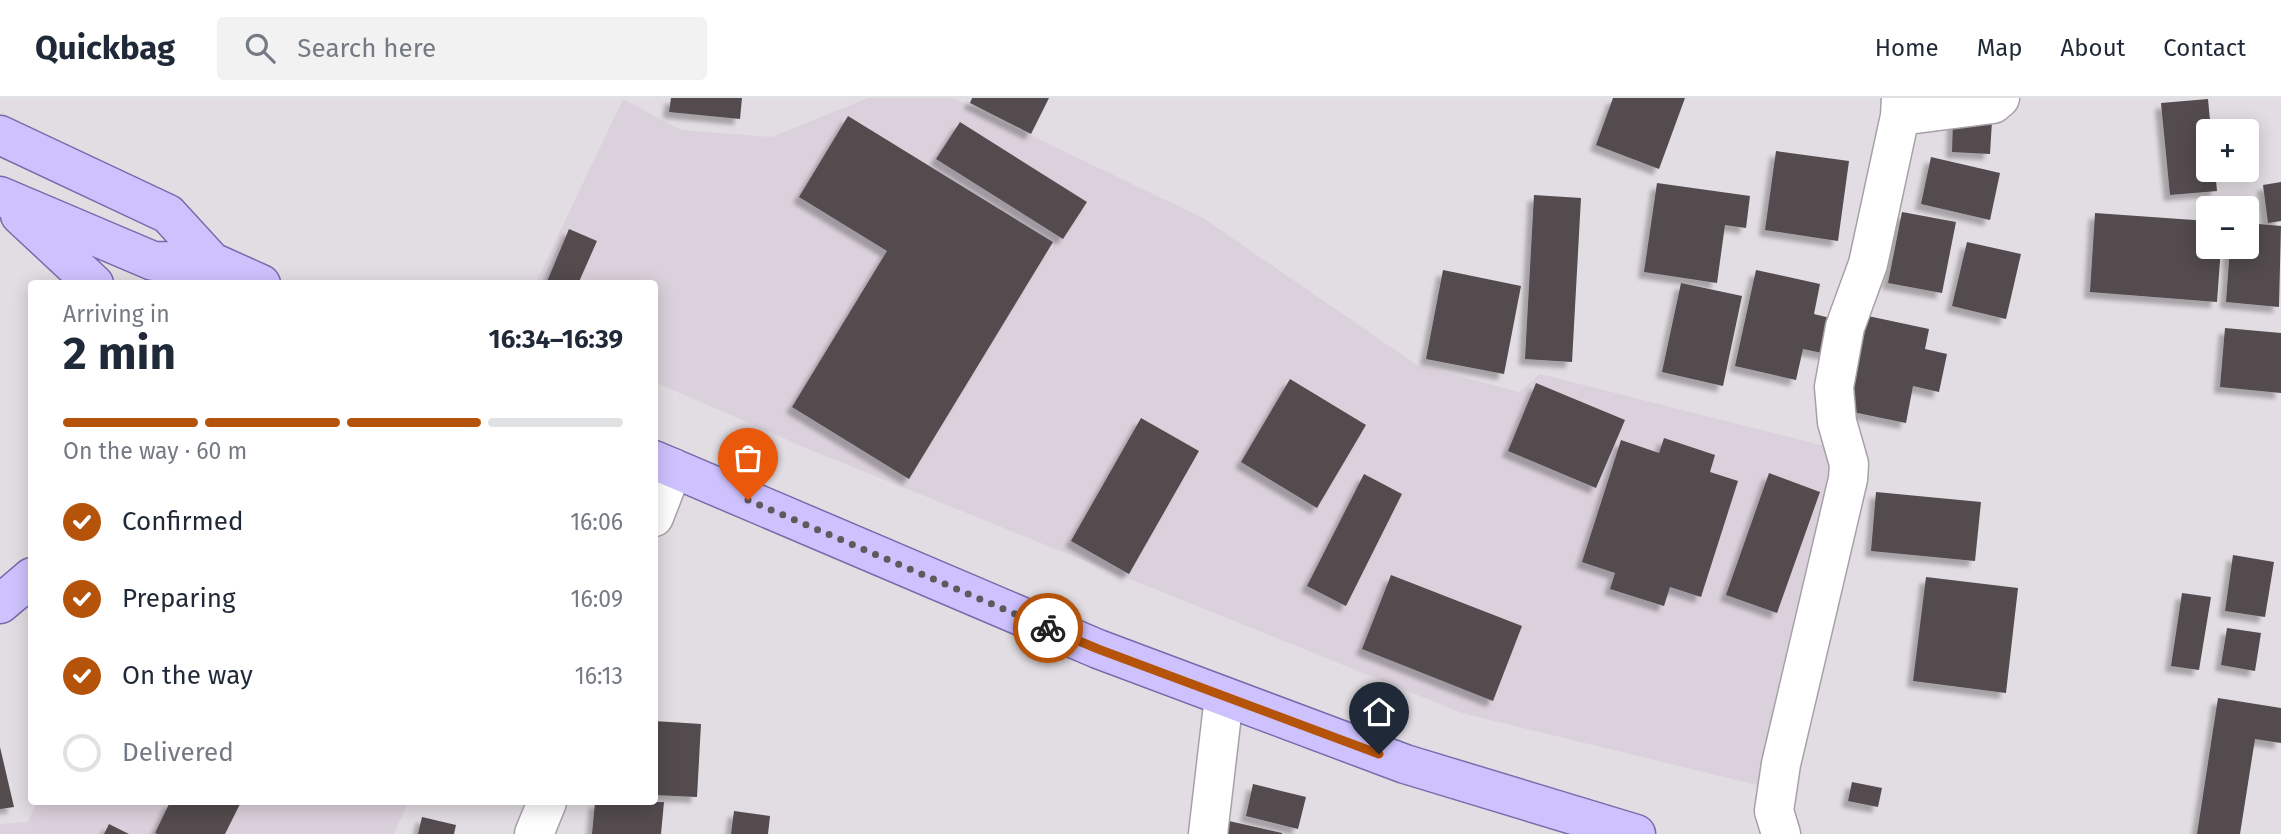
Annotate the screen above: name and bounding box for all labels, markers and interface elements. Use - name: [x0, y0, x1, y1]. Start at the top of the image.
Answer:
- search box: [217, 17, 707, 80]
- text: Quickbag: [35, 28, 175, 68]
- icon: search: [241, 29, 279, 67]
- text: Search here: [297, 33, 436, 64]
- text: Home: [1875, 34, 1939, 62]
- text: Map: [1977, 34, 2023, 62]
- text: About: [2061, 34, 2125, 62]
- text: Contact: [2163, 34, 2246, 62]
- map controls: [2196, 119, 2259, 259]
- button: +: [2196, 119, 2259, 182]
- button: −: [2196, 196, 2259, 259]
- text: Arriving in: [63, 300, 170, 328]
- text: 16:34–16:39: [489, 324, 623, 355]
- text: 2 min: [63, 326, 176, 381]
- pin: [718, 428, 778, 500]
- text: On the way · 60 m: [63, 437, 247, 465]
- icon: bag: [729, 439, 767, 477]
- icon: check: [63, 503, 101, 541]
- text: Confirmed: [122, 506, 243, 537]
- text: 16:06: [570, 508, 623, 536]
- icon: check: [63, 580, 101, 618]
- text: Preparing: [122, 583, 235, 614]
- text: 16:09: [571, 585, 623, 613]
- courier: [1013, 593, 1083, 663]
- icon: bike: [1029, 609, 1067, 647]
- icon: check: [63, 657, 101, 695]
- text: On the way: [122, 660, 253, 691]
- text: 16:13: [575, 662, 623, 690]
- pin: [1349, 682, 1409, 754]
- icon: home: [1360, 693, 1398, 731]
- text: Delivered: [122, 737, 234, 768]

